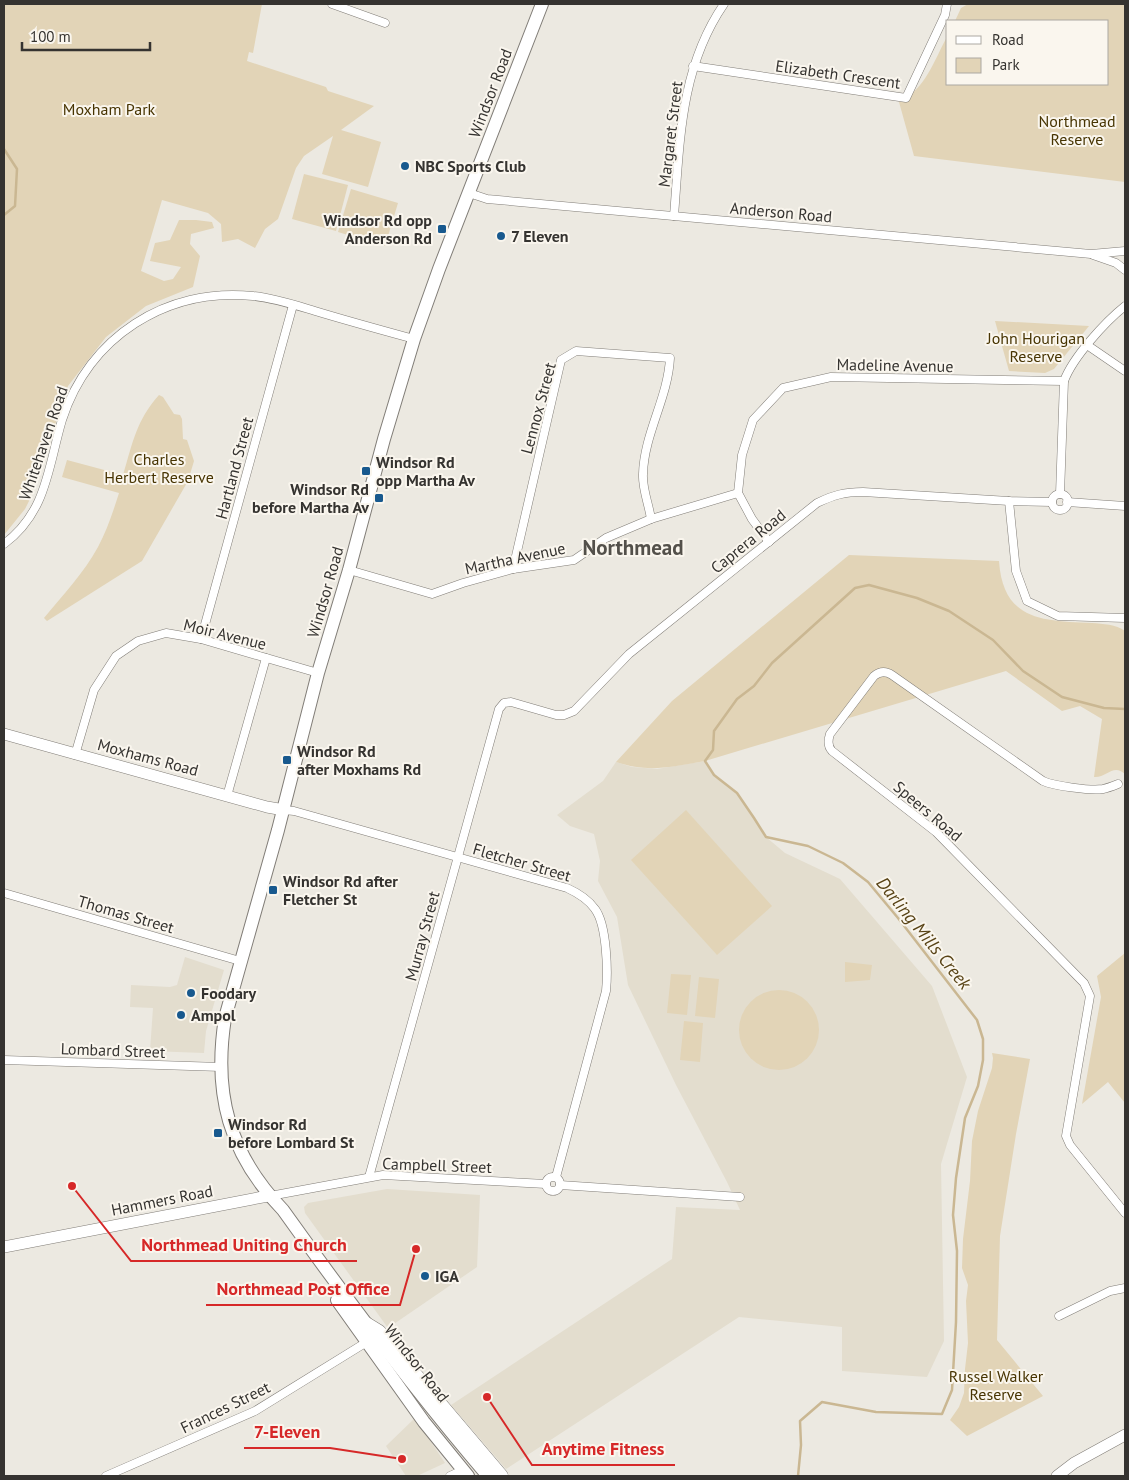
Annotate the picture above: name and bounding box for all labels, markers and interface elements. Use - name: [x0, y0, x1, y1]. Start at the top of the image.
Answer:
- scale bar: [22, 20, 150, 52]
- legend: [946, 20, 1109, 85]
- text: 100 m: [30, 27, 71, 46]
- text: Road: [992, 30, 1024, 49]
- street label: Windsor Road: [464, 46, 516, 140]
- street label: Elizabeth Crescent: [774, 55, 902, 93]
- text: Park: [992, 55, 1020, 74]
- street label: Margaret Street: [654, 79, 686, 188]
- park label: Moxham Park: [63, 99, 156, 119]
- park label: Northmead Reserve: [1038, 111, 1116, 149]
- place label: NBC Sports Club: [415, 156, 527, 176]
- marker: NBC Sports Club: [399, 160, 411, 172]
- street label: Anderson Road: [729, 198, 833, 226]
- place label: Windsor Rd opp Anderson Rd: [323, 210, 432, 248]
- marker: Windsor Rd opp Anderson Rd: [436, 223, 448, 235]
- place label: 7 Eleven: [511, 226, 569, 246]
- marker: 7 Eleven: [495, 230, 507, 242]
- park label: John Hourigan Reserve: [986, 328, 1085, 366]
- street label: Madeline Avenue: [836, 354, 954, 376]
- street label: Lennox Street: [516, 359, 560, 456]
- street label: Whitehaven Road: [14, 384, 72, 502]
- street label: Hartland Street: [211, 414, 257, 521]
- park label: Charles Herbert Reserve: [104, 449, 214, 487]
- place label: Windsor Rd opp Martha Av: [376, 452, 475, 490]
- marker: Windsor Rd opp Martha Av: [360, 465, 372, 477]
- place label: Windsor Rd before Martha Av: [252, 479, 369, 517]
- marker: Windsor Rd before Martha Av: [373, 492, 385, 504]
- street label: Caprera Road: [707, 505, 789, 577]
- district label: Northmead: [582, 534, 684, 561]
- street label: Martha Avenue: [463, 538, 567, 578]
- street label: Windsor Road: [302, 544, 348, 640]
- street label: Moir Avenue: [181, 614, 269, 654]
- street label: Moxhams Road: [95, 734, 201, 780]
- place label: Windsor Rd after Moxhams Rd: [297, 741, 421, 779]
- marker: Windsor Rd after Moxhams Rd: [281, 754, 293, 766]
- street label: Speers Road: [890, 776, 966, 846]
- street label: Fletcher Street: [471, 838, 574, 886]
- place label: Windsor Rd after Fletcher St: [283, 871, 398, 909]
- water label: Darling Mills Creek: [871, 872, 977, 995]
- marker: Windsor Rd after Fletcher St: [267, 884, 279, 896]
- street label: Murray Street: [400, 888, 444, 983]
- street label: Thomas Street: [76, 891, 177, 937]
- place label: Foodary: [201, 983, 256, 1003]
- marker: Foodary: [185, 987, 197, 999]
- place label: Ampol: [191, 1005, 236, 1025]
- marker: Ampol: [175, 1009, 187, 1021]
- street label: Lombard Street: [60, 1038, 166, 1062]
- place label: Windsor Rd before Lombard St: [228, 1114, 355, 1152]
- marker: Windsor Rd before Lombard St: [212, 1127, 224, 1139]
- street label: Campbell Street: [382, 1153, 493, 1177]
- street label: Hammers Road: [109, 1180, 215, 1220]
- callout: Northmead Uniting Church: [131, 1228, 357, 1261]
- text: Northmead Uniting Church: [141, 1233, 347, 1256]
- place label: IGA: [435, 1266, 459, 1286]
- marker: IGA: [419, 1270, 431, 1282]
- callout: Northmead Post Office: [206, 1272, 400, 1305]
- text: Northmead Post Office: [216, 1277, 390, 1300]
- street label: Windsor Road: [380, 1320, 454, 1406]
- park label: Russel Walker Reserve: [949, 1366, 1044, 1404]
- street label: Frances Street: [177, 1376, 274, 1437]
- callout: 7-Eleven: [244, 1415, 330, 1448]
- text: 7-Eleven: [254, 1420, 320, 1443]
- callout: Anytime Fitness: [532, 1432, 675, 1465]
- text: Anytime Fitness: [542, 1437, 665, 1460]

